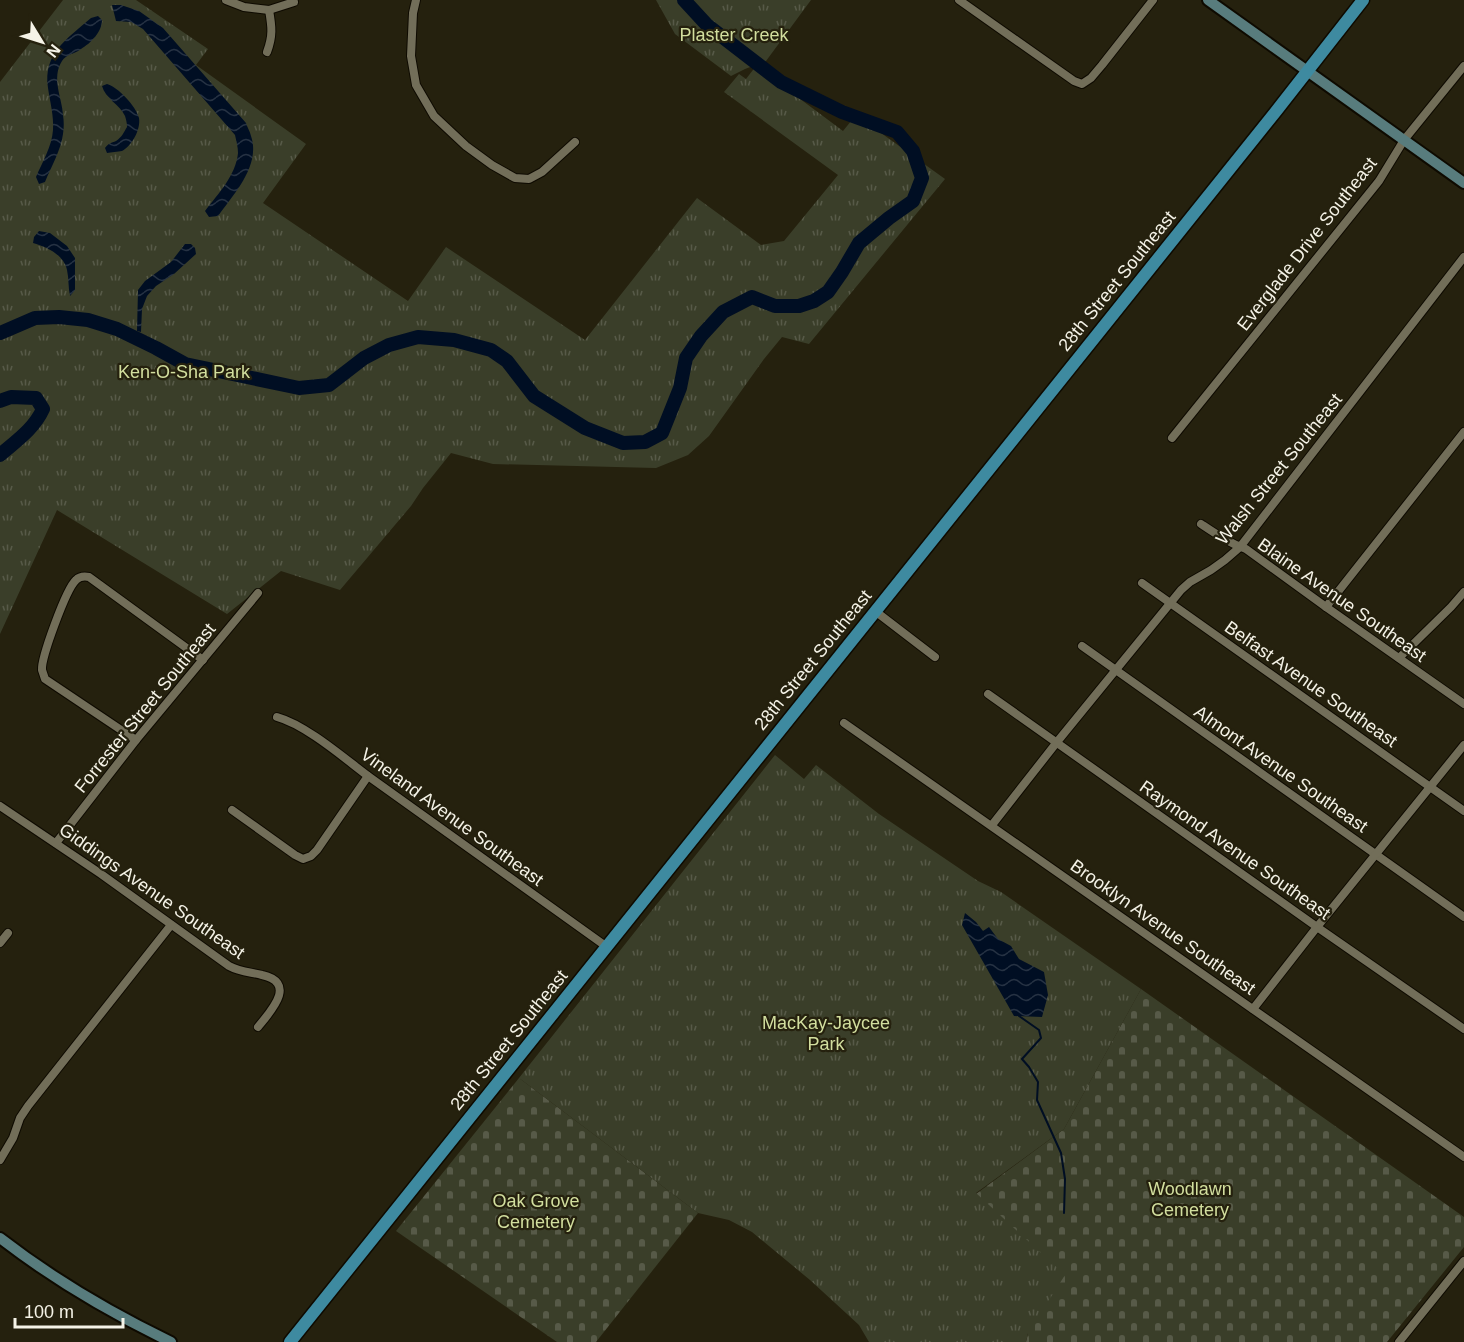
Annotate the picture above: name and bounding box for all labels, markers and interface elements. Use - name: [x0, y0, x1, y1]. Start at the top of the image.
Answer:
- north arrow: [12, 12, 72, 72]
- park label: Plaster Creek: [679, 25, 790, 45]
- text: N: [43, 41, 64, 61]
- street label: Everglade Drive Southeast: [1233, 153, 1381, 335]
- street label: 28th Street Southeast: [1054, 207, 1180, 355]
- park label: Ken-O-Sha Park: [118, 362, 251, 382]
- street label: Walsh Street Southeast: [1212, 389, 1346, 549]
- street label: Blaine Avenue Southeast: [1254, 534, 1430, 666]
- street label: 28th Street Southeast: [750, 586, 876, 734]
- street label: Belfast Avenue Southeast: [1221, 617, 1401, 751]
- street label: Forrester Street Southeast: [70, 619, 220, 797]
- street label: Almont Avenue Southeast: [1191, 701, 1371, 837]
- street label: Vineland Avenue Southeast: [357, 744, 547, 890]
- street label: Raymond Avenue Southeast: [1136, 776, 1334, 924]
- street label: Giddings Avenue Southeast: [55, 819, 249, 963]
- street label: Brooklyn Avenue Southeast: [1067, 855, 1259, 999]
- street label: 28th Street Southeast: [446, 966, 572, 1114]
- park label: MacKay-Jaycee Park: [762, 1013, 890, 1054]
- park label: Woodlawn Cemetery: [1148, 1179, 1232, 1220]
- park label: Oak Grove Cemetery: [492, 1191, 580, 1232]
- scale bar: [15, 1291, 123, 1329]
- text: 100 m: [24, 1302, 74, 1322]

